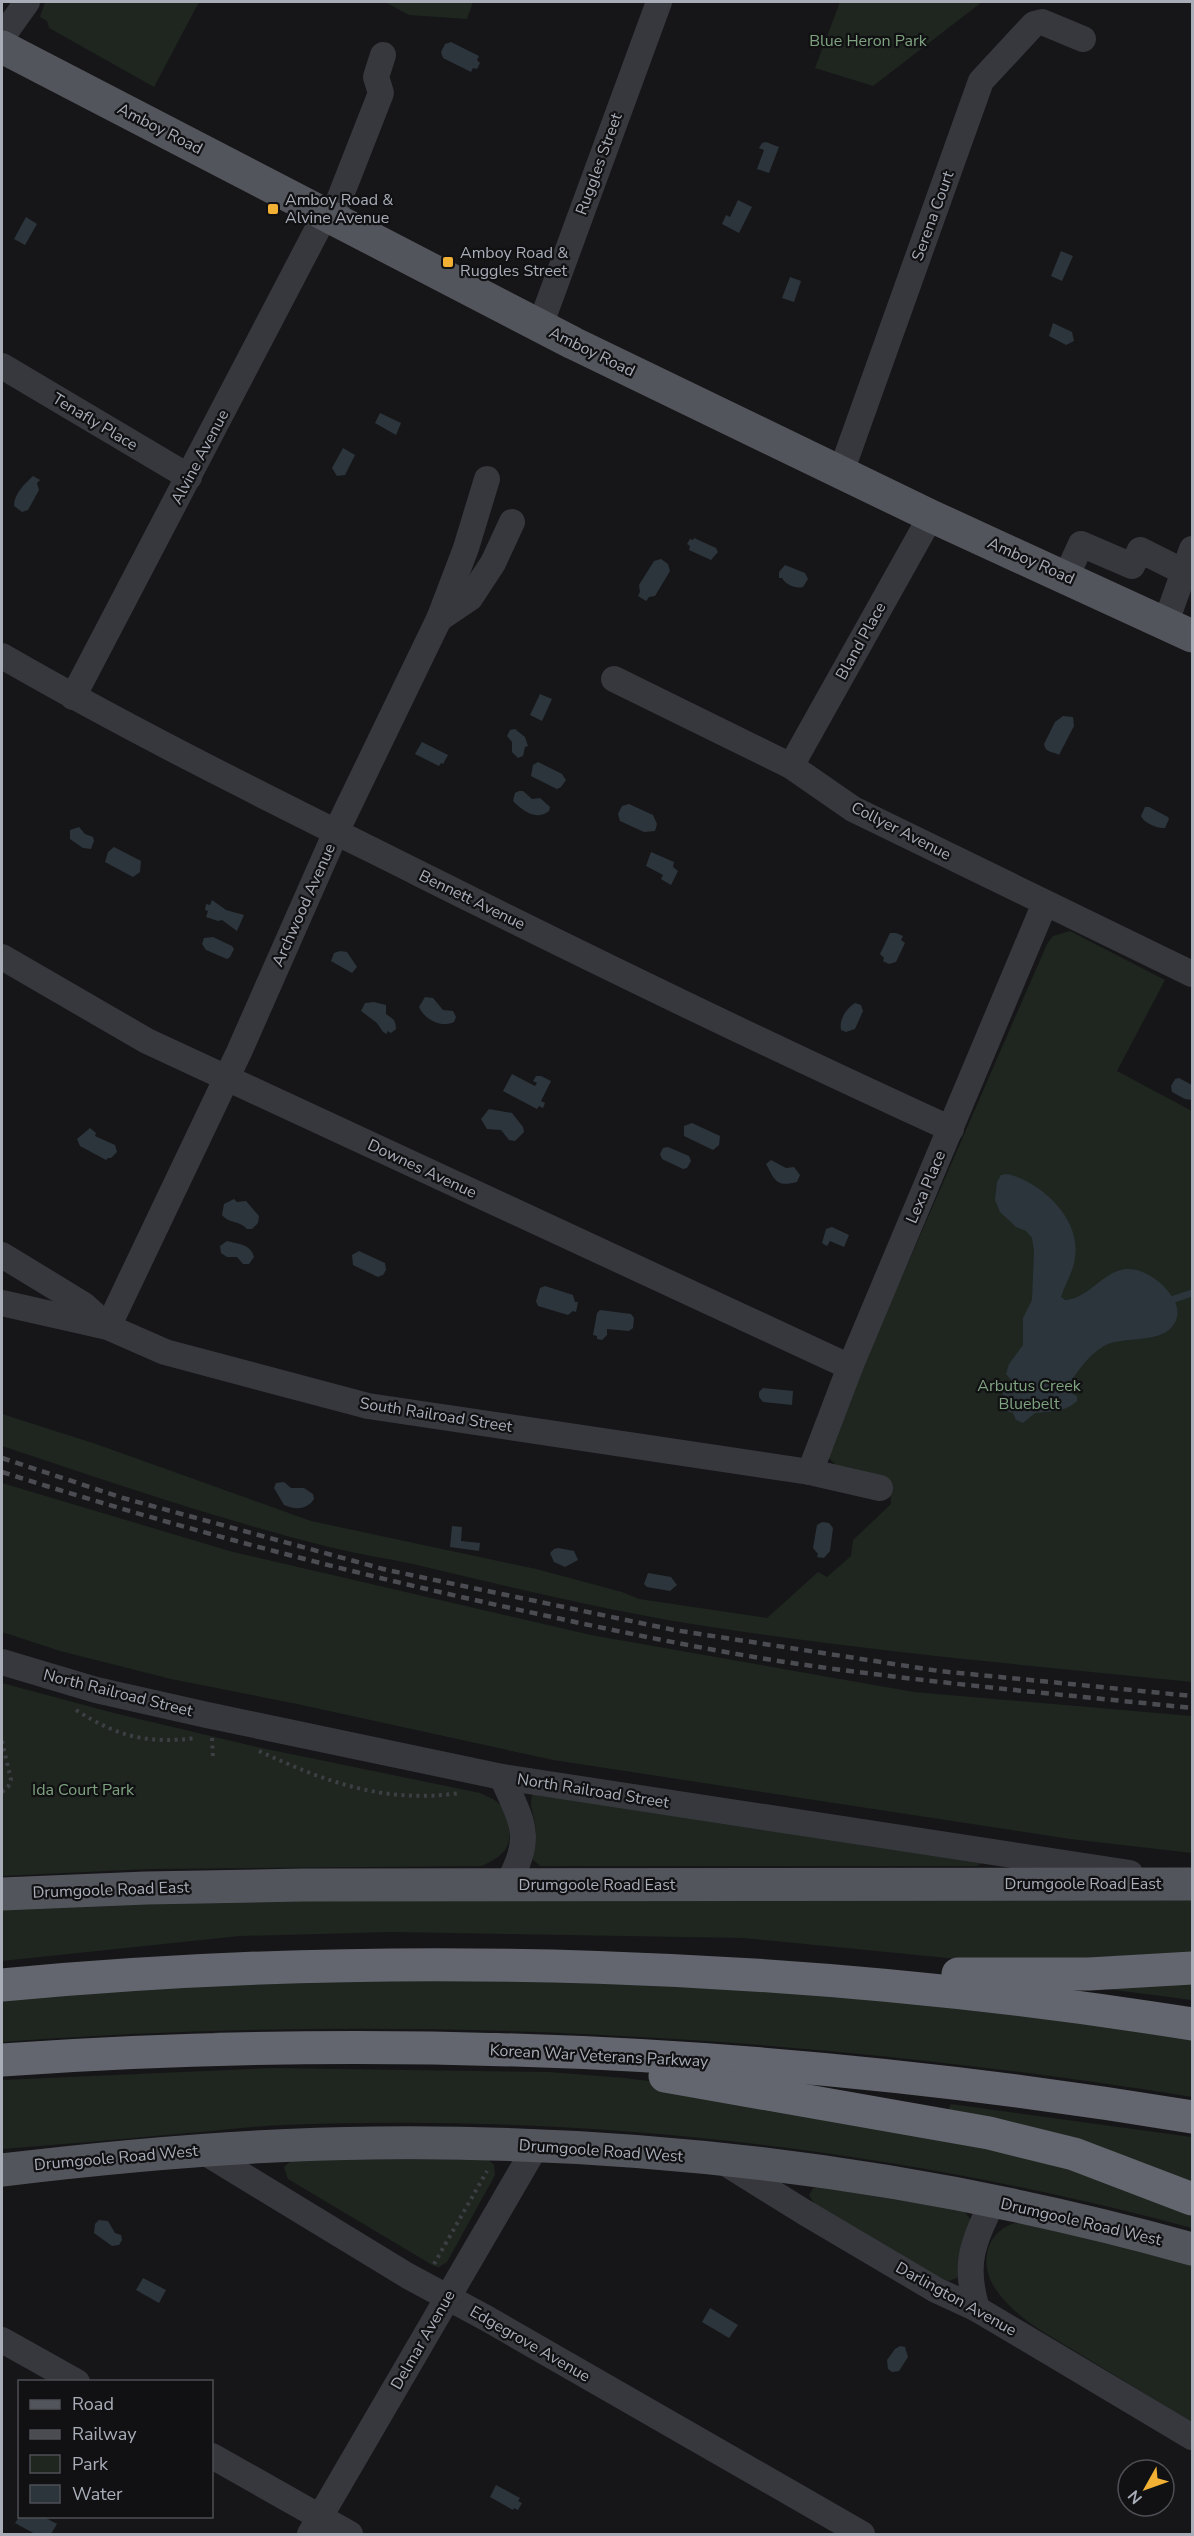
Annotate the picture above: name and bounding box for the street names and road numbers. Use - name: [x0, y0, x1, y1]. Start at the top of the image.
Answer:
- street label: Amboy Road: [114, 98, 206, 160]
- street label: Ruggles Street: [570, 110, 628, 218]
- street label: Serena Court: [907, 168, 960, 264]
- street label: Amboy Road: [545, 322, 639, 382]
- street label: Tenafly Place: [48, 388, 142, 456]
- street label: Alvine Avenue: [166, 406, 234, 508]
- street label: Amboy Road: [984, 532, 1078, 590]
- street label: Bland Place: [831, 598, 891, 684]
- street label: Collyer Avenue: [847, 796, 955, 866]
- street label: Archwood Avenue: [267, 840, 341, 970]
- street label: Bennett Avenue: [415, 865, 529, 935]
- street label: Downes Avenue: [364, 1134, 480, 1204]
- street label: Lexa Place: [901, 1147, 951, 1227]
- street label: South Railroad Street: [358, 1392, 514, 1438]
- street label: North Railroad Street: [41, 1664, 195, 1722]
- street label: North Railroad Street: [516, 1768, 671, 1814]
- street label: Drumgoole Road East: [1005, 1873, 1162, 1895]
- street label: Drumgoole Road East: [519, 1874, 676, 1896]
- street label: Drumgoole Road East: [32, 1876, 190, 1904]
- street label: Korean War Veterans Parkway: [489, 2039, 710, 2073]
- street label: Drumgoole Road West: [518, 2134, 684, 2168]
- street label: Drumgoole Road West: [33, 2140, 199, 2176]
- street label: Drumgoole Road West: [998, 2193, 1164, 2251]
- street label: Darlington Avenue: [892, 2257, 1020, 2341]
- street label: Delmar Avenue: [386, 2286, 460, 2394]
- street label: Edgegrove Avenue: [466, 2301, 594, 2387]

